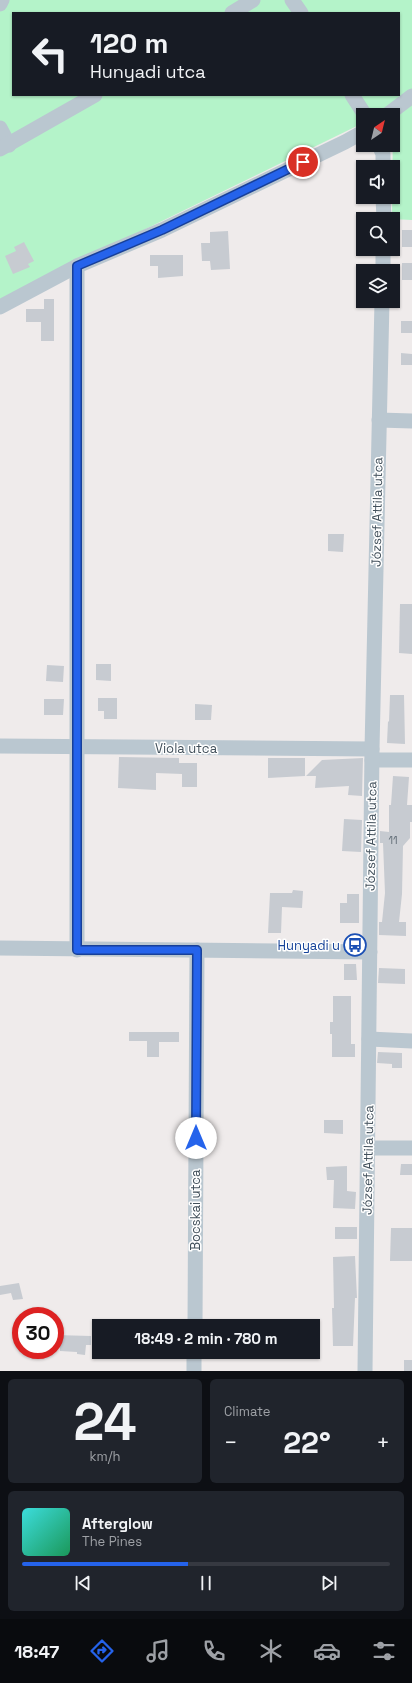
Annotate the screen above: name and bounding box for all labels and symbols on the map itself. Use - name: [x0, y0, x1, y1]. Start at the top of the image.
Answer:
- north arrow: [356, 108, 400, 152]
- pin: [286, 145, 320, 179]
- street label: József Attila utca: [368, 457, 386, 567]
- street label: Viola utca: [155, 740, 218, 757]
- street label: József Attila utca: [362, 781, 380, 891]
- house number: 11: [388, 833, 398, 847]
- bus stop icon: Hunyadi u: [342, 932, 368, 958]
- place label: Hunyadi u: [278, 937, 340, 954]
- street label: József Attila utca: [359, 1105, 377, 1215]
- position arrow: [175, 1117, 217, 1159]
- street label: Bocskai utca: [187, 1169, 204, 1251]
- speed limit sign: 30: [12, 1307, 64, 1359]

